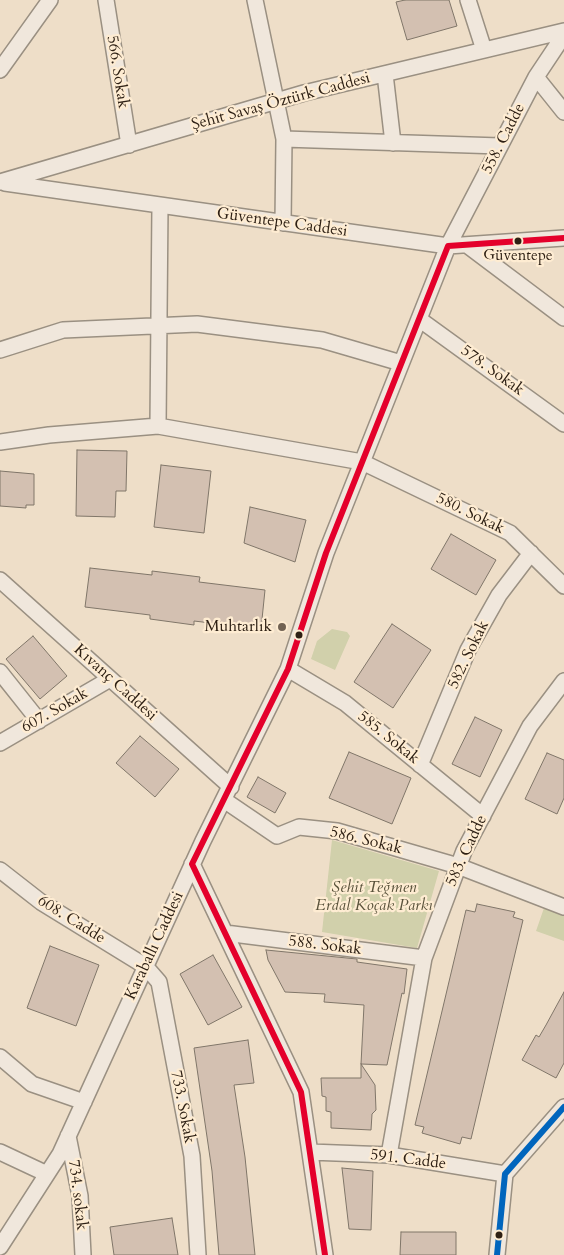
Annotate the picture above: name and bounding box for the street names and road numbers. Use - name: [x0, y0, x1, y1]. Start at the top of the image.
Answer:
- street label: 566. Sokak: [102, 34, 132, 110]
- street label: Şehit Savaş Öztürk Caddesi: [190, 69, 372, 135]
- street label: 558. Cadde: [478, 101, 530, 177]
- street label: Güventepe Caddesi: [216, 204, 348, 242]
- street label: 578. Sokak: [457, 342, 527, 400]
- street label: 580. Sokak: [433, 489, 507, 539]
- street label: 582. Sokak: [444, 618, 494, 692]
- street label: Kıvanç Caddesi: [69, 641, 161, 725]
- street label: 607. Sokak: [18, 684, 92, 738]
- street label: 585. Sokak: [353, 707, 423, 769]
- street label: 583. Cadde: [442, 812, 492, 890]
- street label: 586. Sokak: [328, 823, 404, 859]
- street label: Karaballı Caddesi: [122, 889, 188, 1003]
- street label: 608. Cadde: [34, 892, 108, 948]
- street label: 588. Sokak: [287, 932, 363, 960]
- street label: 733. Sokak: [166, 1069, 198, 1145]
- street label: 591. Cadde: [369, 1146, 447, 1174]
- street label: 734. sokak: [63, 1159, 91, 1231]

